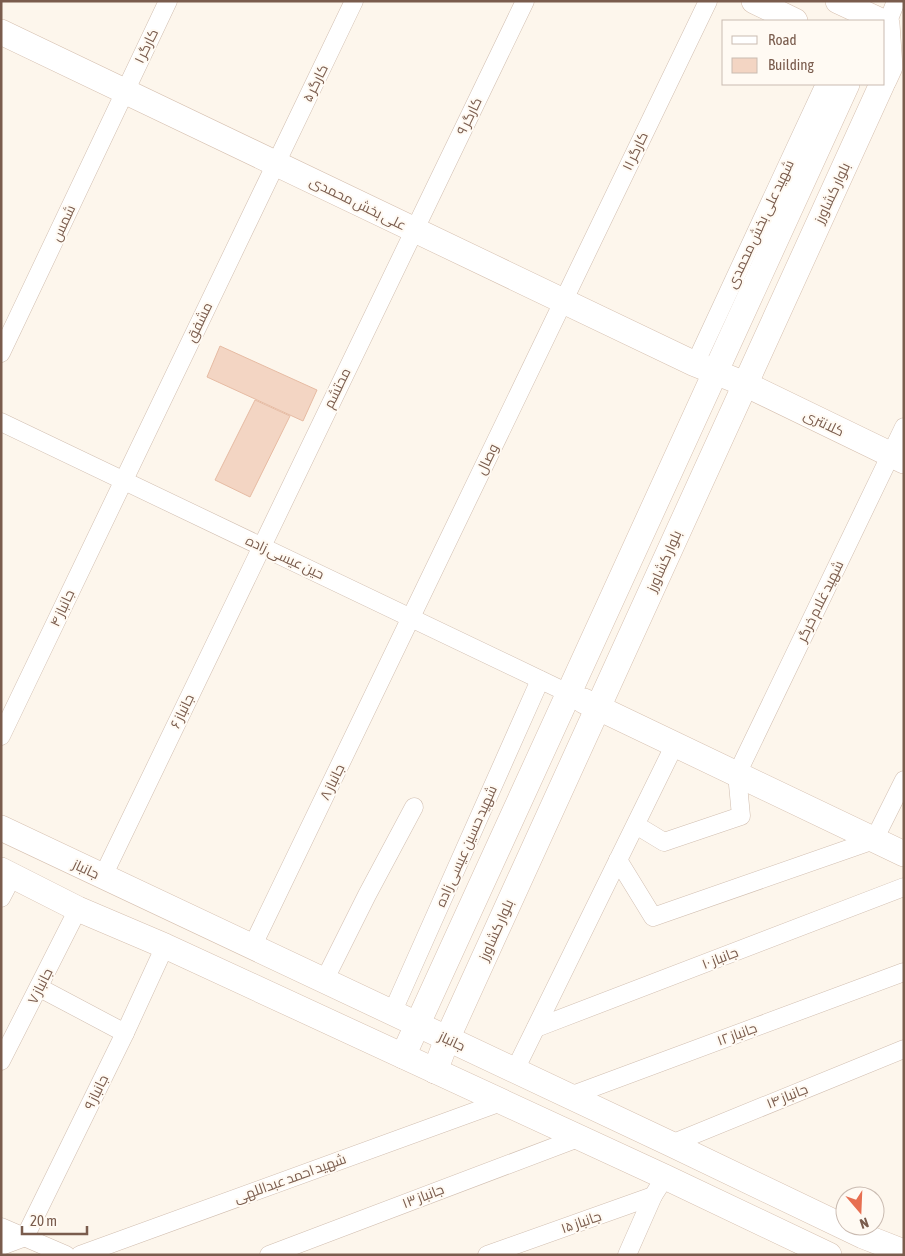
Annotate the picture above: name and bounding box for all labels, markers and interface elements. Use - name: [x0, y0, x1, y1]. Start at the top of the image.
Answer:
- legend: [722, 20, 885, 85]
- street label: کارگر ۱: [131, 26, 161, 66]
- text: Road: [768, 31, 797, 48]
- text: Building: [768, 56, 814, 73]
- street label: کارگر ۵: [299, 62, 331, 104]
- street label: کارگر ۹: [453, 95, 485, 137]
- street label: کارگر ۱۱: [619, 129, 651, 173]
- street label: شهید علی بخش محمدی: [723, 157, 797, 291]
- street label: بلوار کشاورز: [811, 160, 853, 227]
- street label: علی بخش محمدی: [307, 173, 409, 233]
- street label: شمس: [48, 202, 78, 244]
- street label: مشفق: [182, 299, 216, 345]
- street label: محتشم: [320, 365, 355, 412]
- street label: کلانتری: [801, 406, 847, 440]
- street label: وصال: [473, 441, 502, 478]
- street label: بلوار کشاورز: [643, 528, 685, 595]
- street label: حین عیسی زاده: [243, 532, 327, 582]
- street label: شهید غلام خرگر: [793, 558, 848, 646]
- street label: جانباز ۴: [47, 587, 77, 629]
- street label: جانباز ۶: [167, 691, 197, 731]
- street label: جانباز ۸: [316, 761, 348, 803]
- street label: شهید حسین عیسی زاده: [432, 783, 500, 909]
- street label: جانباز: [69, 855, 102, 882]
- street label: بلوار کشاورز: [475, 897, 517, 964]
- street label: جانباز ۱۰: [700, 944, 740, 972]
- street label: جانباز ۷: [24, 965, 56, 1007]
- street label: جانباز ۱۲: [715, 1019, 759, 1049]
- street label: جانباز: [435, 1027, 468, 1054]
- street label: جانباز ۹: [81, 1072, 111, 1112]
- street label: جانباز ۱۴: [764, 1081, 810, 1111]
- street label: شهید احمد عبداللهی: [232, 1150, 348, 1206]
- street label: جانباز ۱۳: [400, 1181, 446, 1211]
- north arrow: [835, 1186, 885, 1236]
- scale bar: [22, 1204, 88, 1236]
- street label: جانباز ۱۵: [559, 1208, 603, 1236]
- text: 20 m: [30, 1212, 57, 1229]
- text: N: [858, 1214, 871, 1232]

